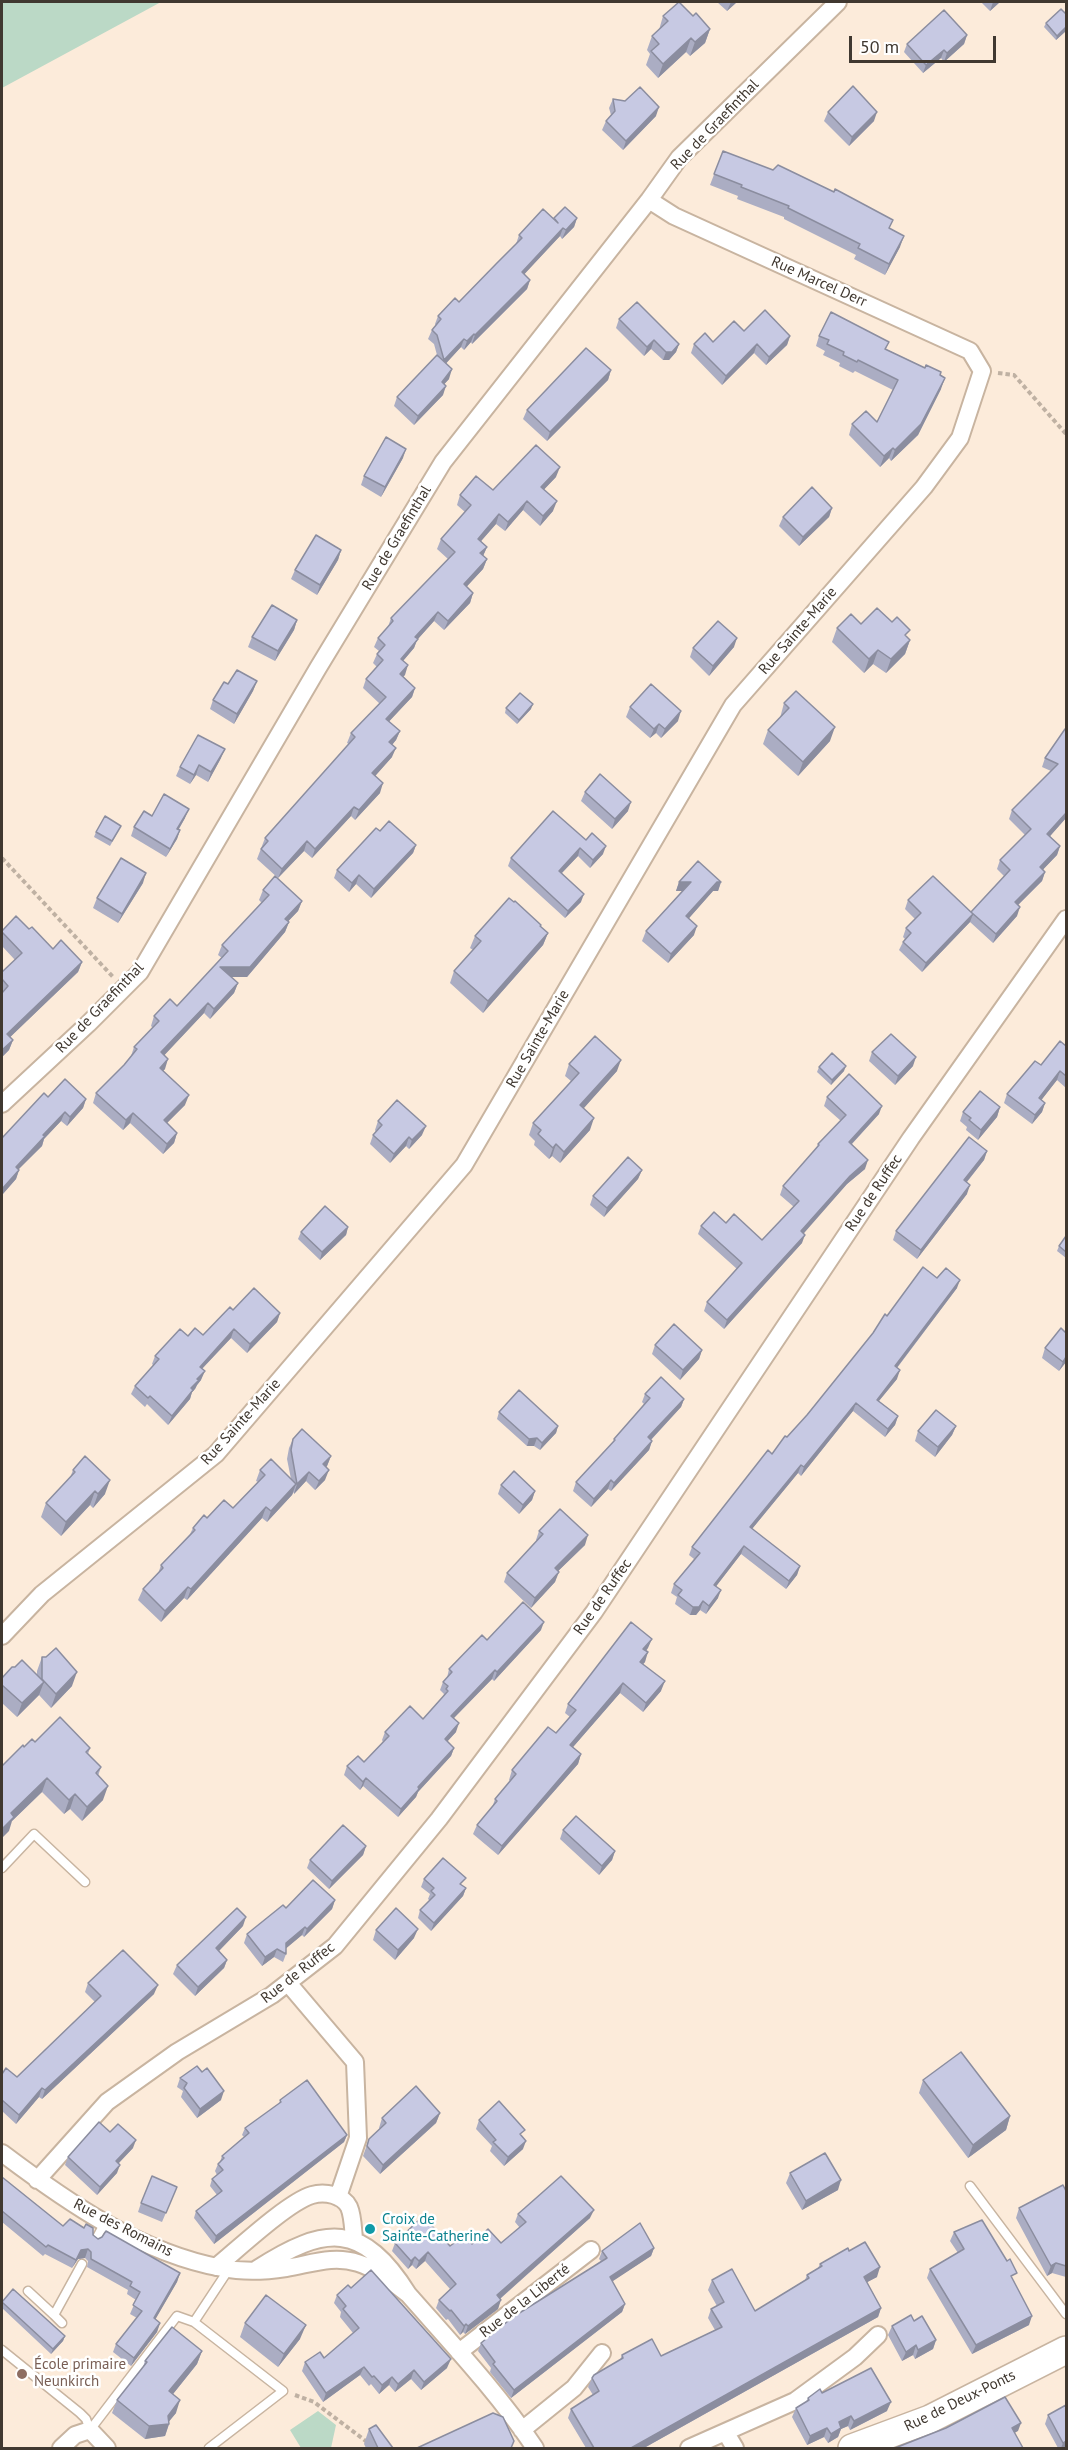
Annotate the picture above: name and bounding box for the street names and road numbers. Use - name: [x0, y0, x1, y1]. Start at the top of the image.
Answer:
- street label: Rue de Graefinthal: [667, 76, 763, 174]
- street label: Rue Marcel Derr: [768, 253, 870, 311]
- street label: Rue de Graefinthal: [359, 482, 435, 594]
- street label: Rue Sainte-Marie: [755, 584, 841, 678]
- street label: Rue de Graefinthal: [52, 959, 148, 1057]
- street label: Rue Sainte-Marie: [503, 987, 573, 1091]
- street label: Rue de Ruffec: [842, 1151, 906, 1235]
- street label: Rue Sainte-Marie: [197, 1375, 285, 1469]
- street label: Rue de Ruffec: [570, 1556, 636, 1638]
- street label: Rue de Ruffec: [258, 1939, 338, 2007]
- street label: Rue des Romains: [70, 2195, 176, 2261]
- street label: Rue de la Liberté: [476, 2260, 574, 2342]
- street label: Rue de Deux-Ponts: [901, 2366, 1019, 2436]

